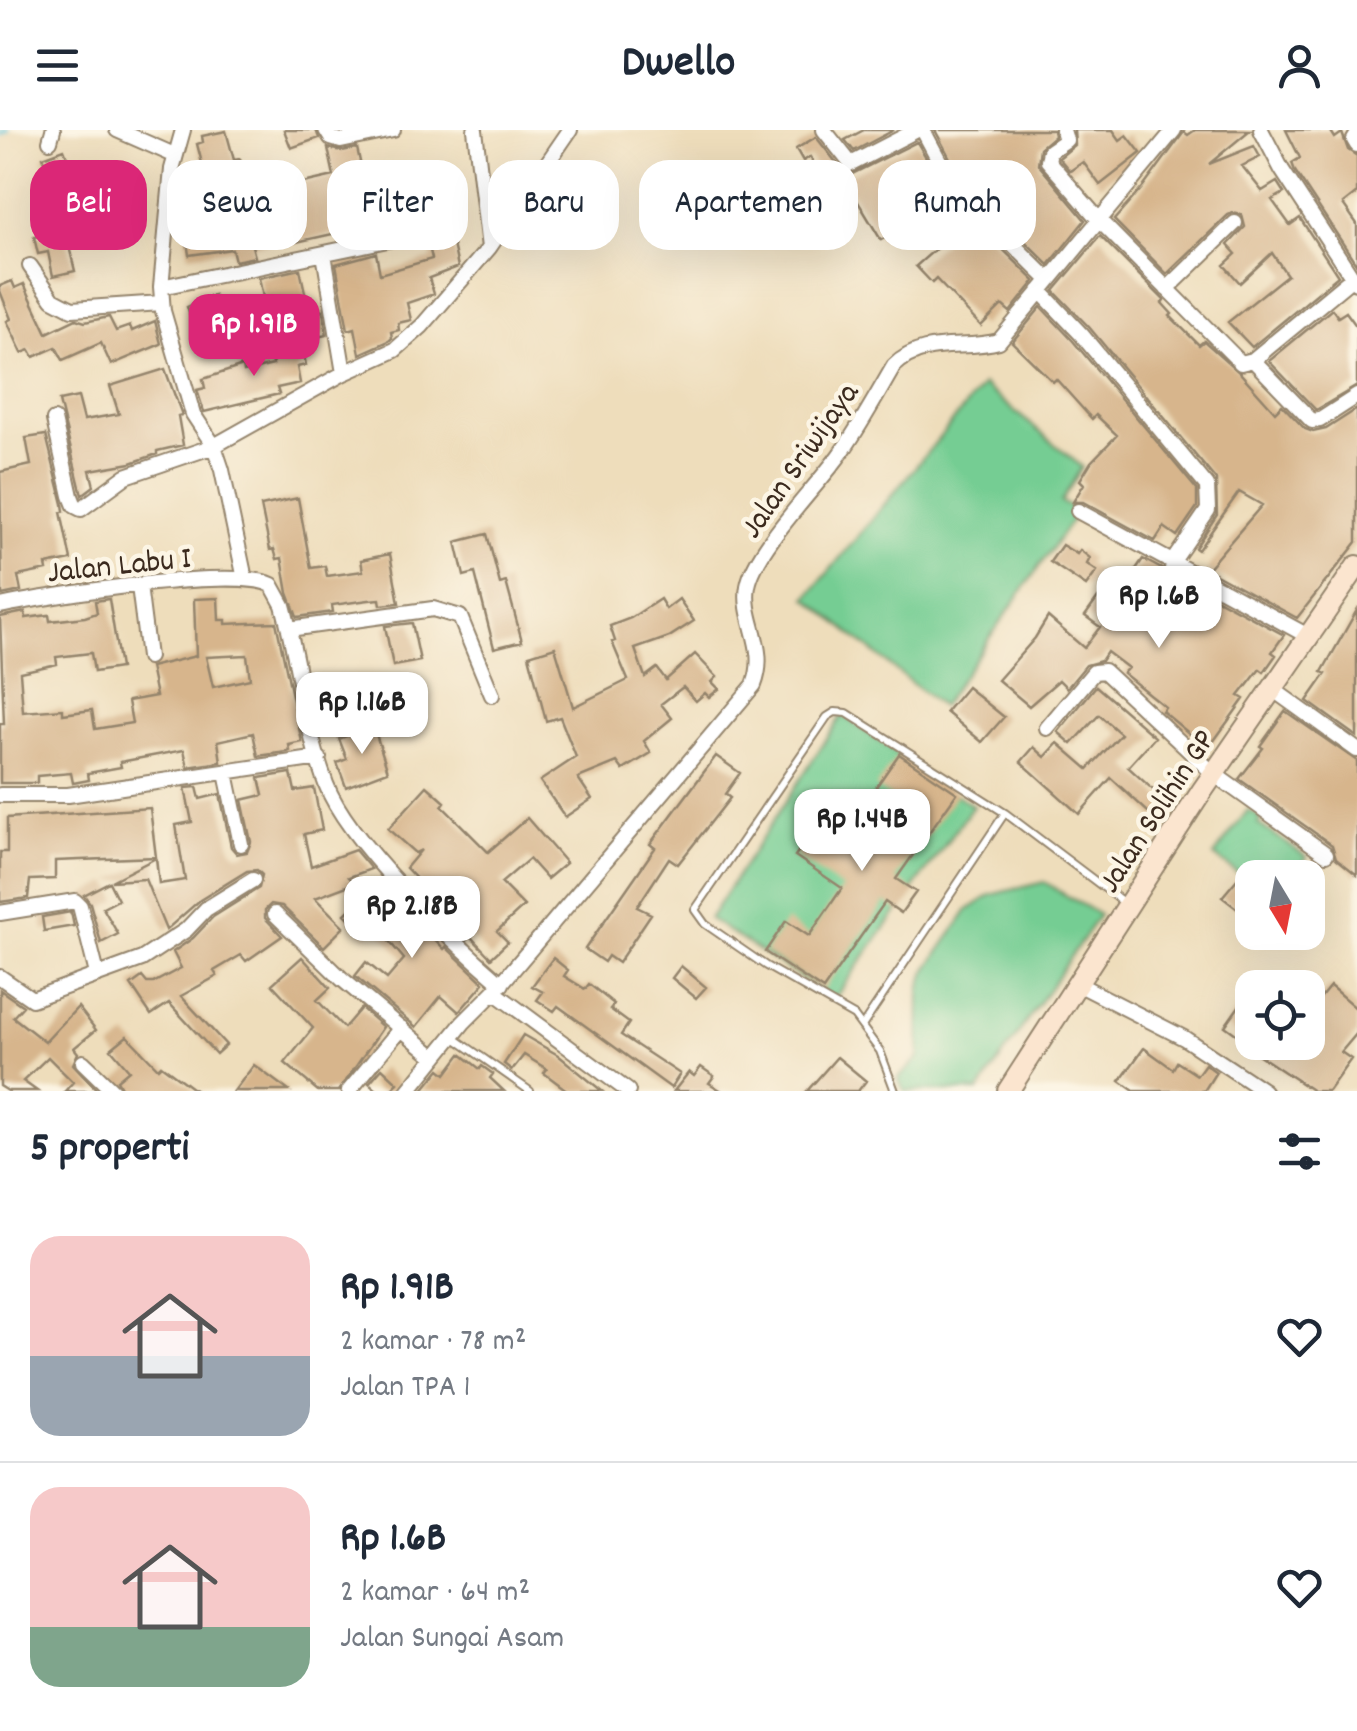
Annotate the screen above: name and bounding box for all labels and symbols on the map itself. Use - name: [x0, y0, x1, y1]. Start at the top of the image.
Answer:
- pin: Rp 1.91B: [151, 294, 357, 379]
- street label: Jalan Sriwijaya: [731, 374, 873, 549]
- street label: Jalan Labu I: [45, 538, 194, 598]
- pin: Rp 1.6B: [1067, 566, 1251, 651]
- pin: Rp 1.16B: [259, 672, 465, 757]
- street label: Jalan Solihin GP: [1089, 722, 1229, 903]
- pin: Rp 1.44B: [759, 789, 965, 874]
- north arrow: [1235, 860, 1325, 950]
- pin: Rp 2.18B: [309, 876, 515, 961]

